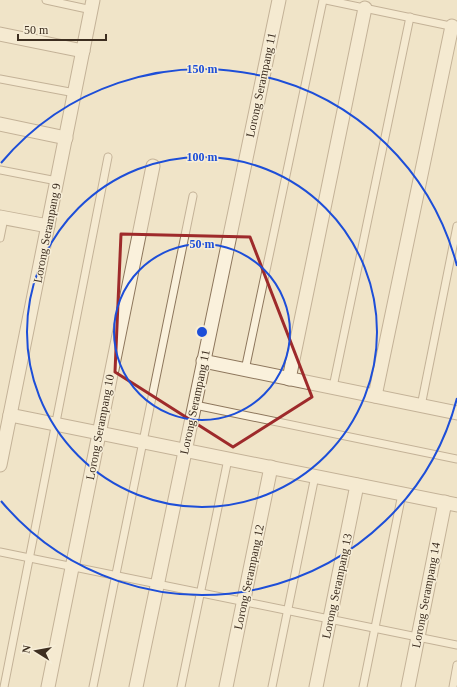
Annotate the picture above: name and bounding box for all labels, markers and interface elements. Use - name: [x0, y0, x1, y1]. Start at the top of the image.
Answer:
- scale bar: [18, 16, 106, 42]
- text: 50 m: [24, 23, 49, 37]
- street label: Lorong Serampang 11: [243, 31, 279, 139]
- text: 150 m: [187, 62, 218, 76]
- text: 100 m: [187, 150, 218, 164]
- street label: Lorong Serampang 9: [30, 182, 64, 284]
- text: 50 m: [190, 237, 215, 251]
- centre of rings: [195, 325, 209, 339]
- street label: Lorong Serampang 11: [177, 348, 213, 456]
- street label: Lorong Serampang 10: [83, 373, 117, 481]
- street label: Lorong Serampang 12: [231, 523, 267, 631]
- street label: Lorong Serampang 13: [319, 532, 355, 640]
- street label: Lorong Serampang 14: [409, 541, 443, 649]
- north arrow: [16, 631, 56, 671]
- text: N: [20, 644, 33, 654]

